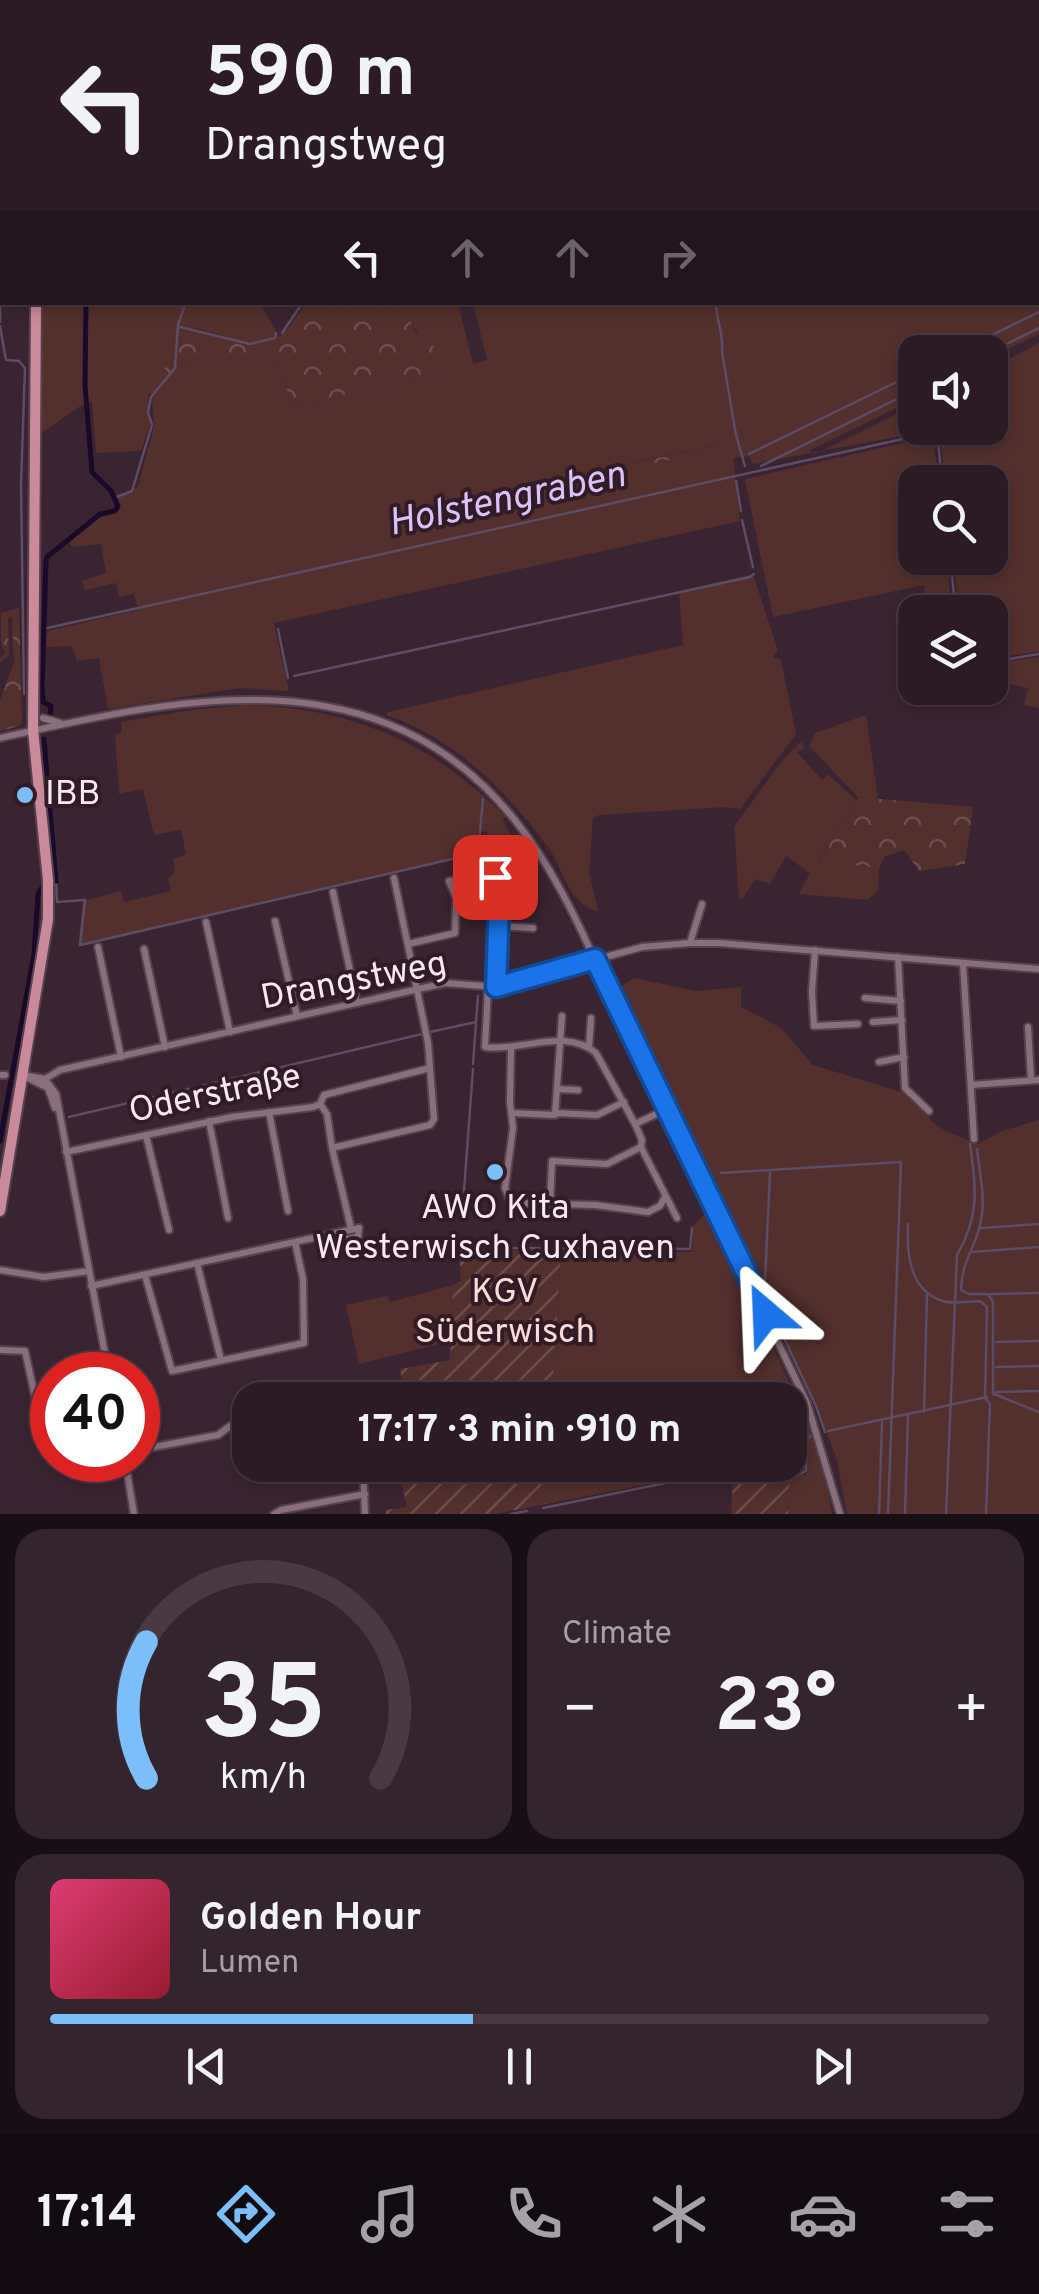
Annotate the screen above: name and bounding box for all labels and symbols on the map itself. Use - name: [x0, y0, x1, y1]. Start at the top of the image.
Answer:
- water label: Holstengraben: [384, 452, 630, 550]
- place label: IBB: [45, 773, 101, 817]
- marker: IBB: [14, 784, 36, 806]
- pin: [453, 835, 538, 920]
- street label: Drangstweg: [257, 942, 451, 1022]
- street label: Oderstraße: [125, 1055, 305, 1135]
- marker: AWO Kita Westerwisch Cuxhaven: [484, 1161, 506, 1183]
- place label: AWO Kita Westerwisch Cuxhaven: [315, 1187, 675, 1271]
- position arrow: [714, 1262, 818, 1366]
- park label: KGV Süderwisch: [415, 1271, 595, 1355]
- speed limit sign: 40: [30, 1352, 160, 1482]

